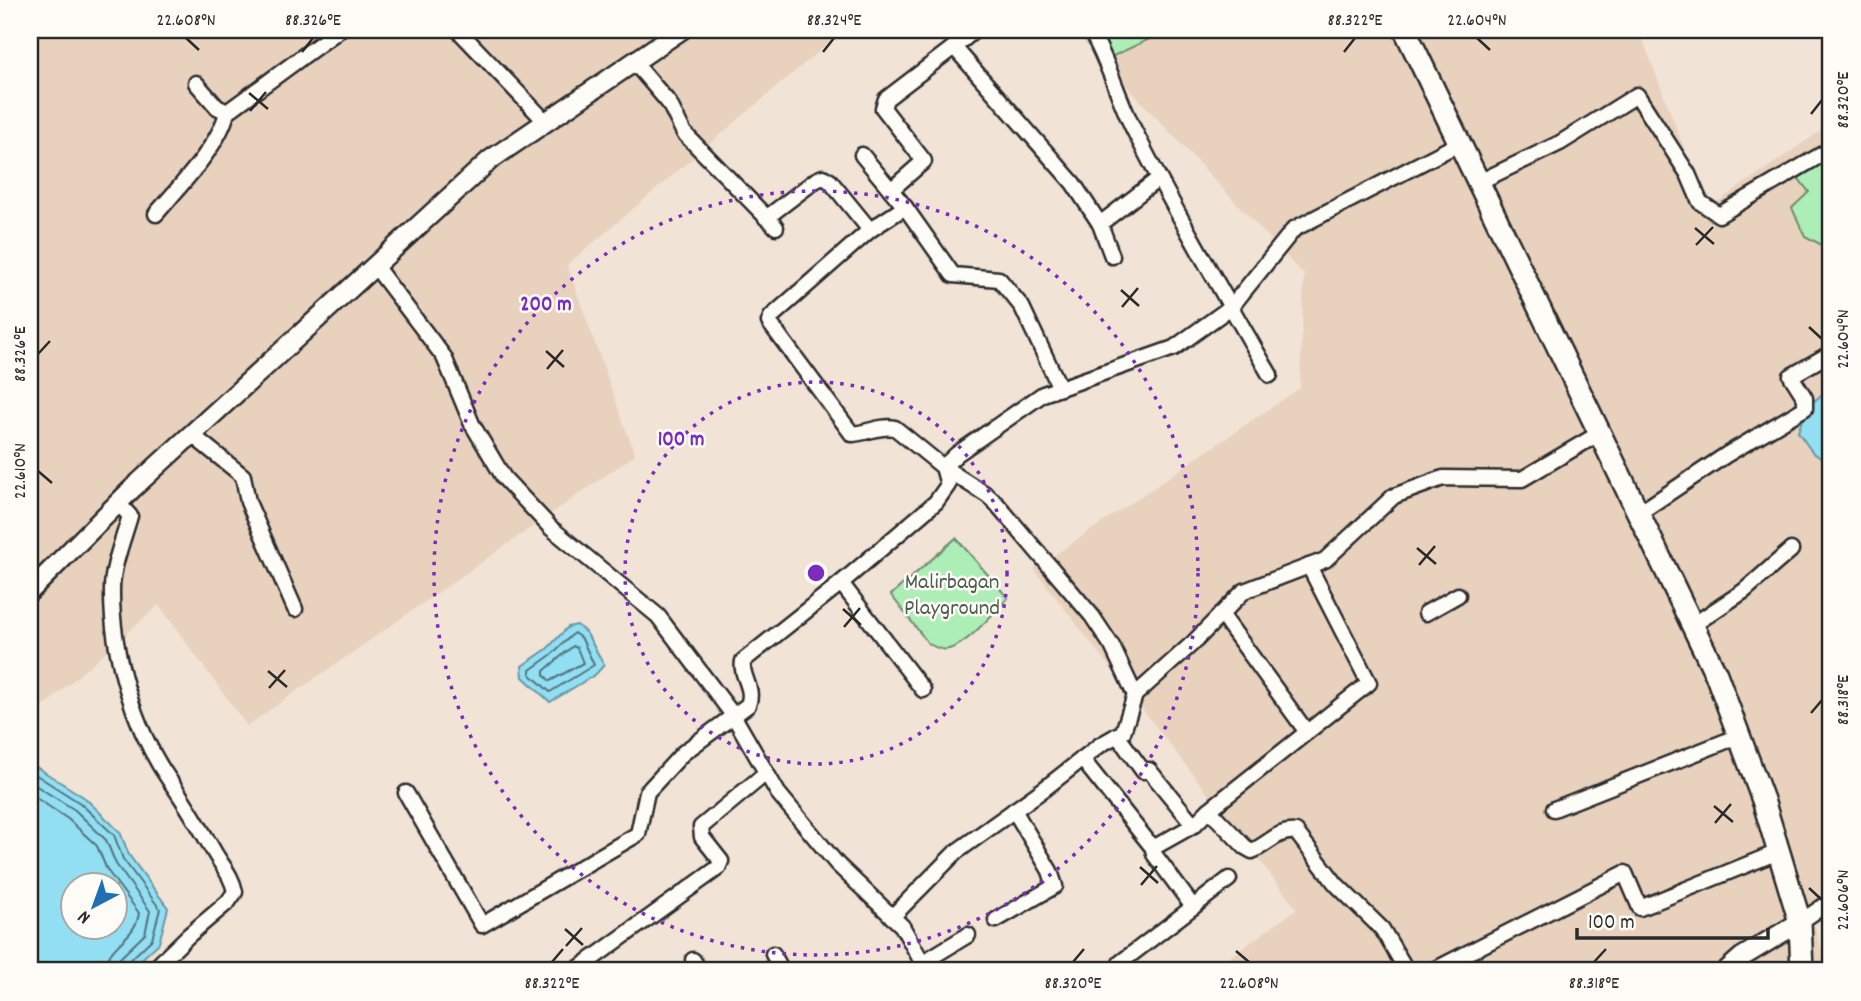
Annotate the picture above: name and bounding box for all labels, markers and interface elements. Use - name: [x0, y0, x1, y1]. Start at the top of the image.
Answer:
- text: 22.608°N: [156, 9, 216, 34]
- text: 88.326°E: [285, 9, 341, 34]
- text: 88.324°E: [807, 9, 861, 34]
- text: 88.322°E: [1327, 9, 1383, 34]
- text: 22.604°N: [1447, 9, 1507, 34]
- text: 88.320°E: [1832, 71, 1857, 129]
- text: 200 m: [520, 291, 572, 321]
- text: 22.604°N: [1832, 309, 1857, 369]
- text: 88.326°E: [9, 326, 34, 382]
- text: 100 m: [658, 426, 704, 456]
- text: 22.610°N: [9, 443, 34, 499]
- centre of rings: [804, 561, 828, 585]
- park label: Malirbagan Playground: [904, 567, 1000, 626]
- text: 88.318°E: [1832, 675, 1857, 725]
- text: 22.606°N: [1832, 870, 1857, 930]
- north arrow: [60, 872, 130, 942]
- scale bar: [1577, 896, 1768, 940]
- text: N: [73, 903, 98, 929]
- text: 100 m: [1588, 909, 1635, 939]
- text: 88.322°E: [524, 972, 580, 997]
- text: 88.320°E: [1044, 972, 1102, 997]
- text: 22.608°N: [1219, 972, 1279, 997]
- text: 88.318°E: [1569, 972, 1619, 997]

